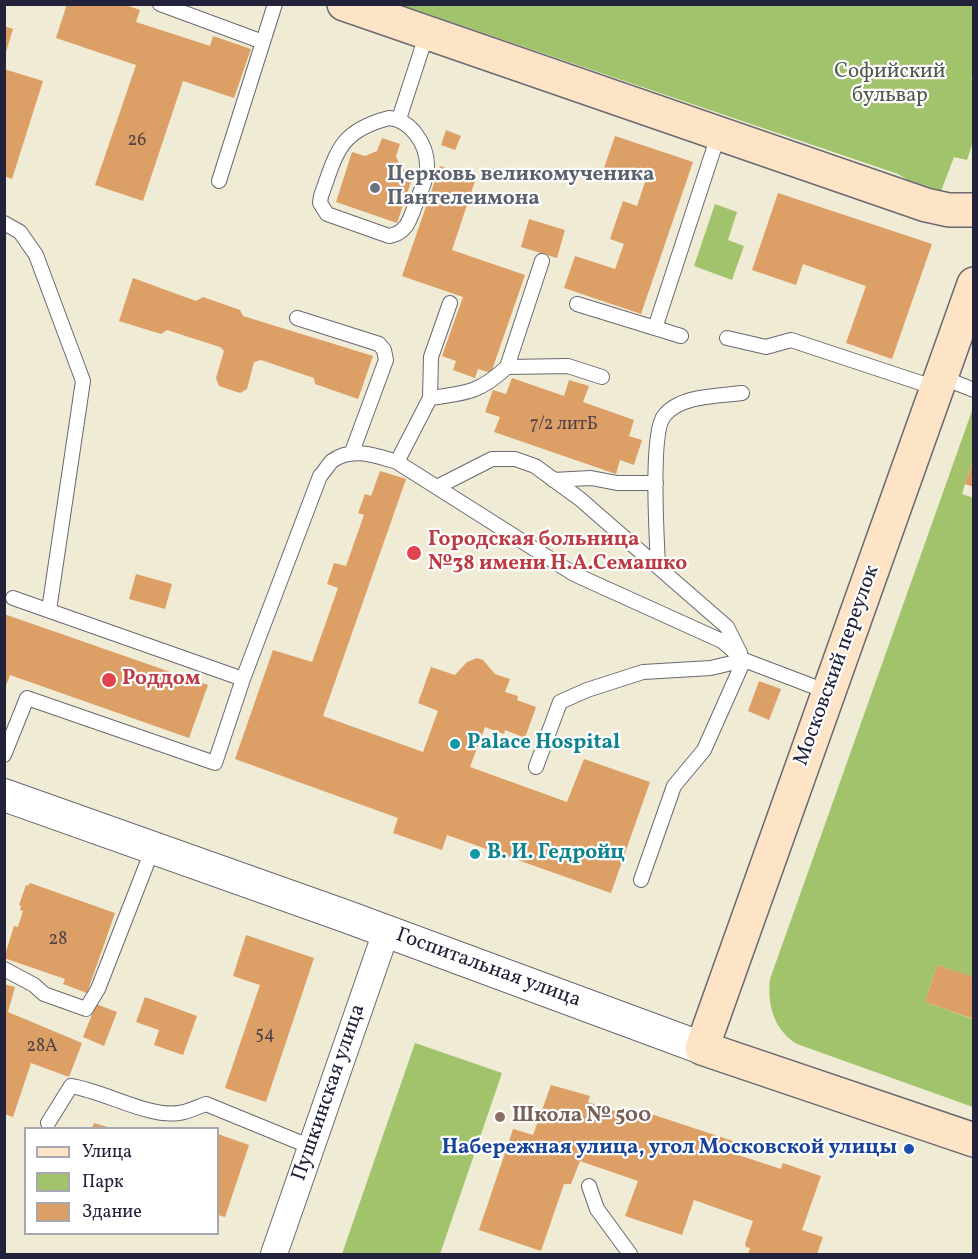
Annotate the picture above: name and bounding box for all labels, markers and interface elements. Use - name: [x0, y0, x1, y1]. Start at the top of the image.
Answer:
- park label: Софийский бульвар: [834, 60, 946, 110]
- house number: 26: [128, 131, 146, 153]
- place label: Церковь великомученика Пантелеимона: [387, 163, 655, 213]
- marker: Церковь великомученика Пантелеимона: [368, 181, 382, 195]
- house number: 7/2 литБ: [530, 415, 598, 437]
- place label: Городская больница №38 имени Н.А.Семашко: [428, 528, 687, 578]
- marker: Городская больница №38 имени Н.А.Семашко: [405, 544, 423, 562]
- street label: Московский переулок: [790, 562, 886, 770]
- place label: Роддом: [122, 667, 200, 693]
- marker: Роддом: [100, 671, 118, 689]
- place label: Palace Hospital: [467, 731, 620, 757]
- marker: Palace Hospital: [448, 737, 462, 751]
- place label: В. И. Гедройц: [487, 841, 625, 867]
- marker: В. И. Гедройц: [468, 847, 482, 861]
- street label: Госпитальная улица: [392, 924, 584, 1014]
- house number: 28: [49, 930, 67, 952]
- street label: Пушкинская улица: [288, 1001, 372, 1185]
- house number: 54: [255, 1025, 275, 1047]
- house number: 28А: [26, 1037, 58, 1059]
- place label: Школа № 500: [512, 1104, 651, 1130]
- marker: Школа № 500: [493, 1110, 507, 1124]
- legend: [24, 1127, 219, 1235]
- place label: Набережная улица, угол Московской улицы: [442, 1136, 897, 1162]
- text: Улица: [82, 1140, 132, 1165]
- marker: Набережная улица, угол Московской улицы: [902, 1142, 916, 1156]
- text: Парк: [82, 1170, 124, 1195]
- text: Здание: [82, 1200, 142, 1225]

